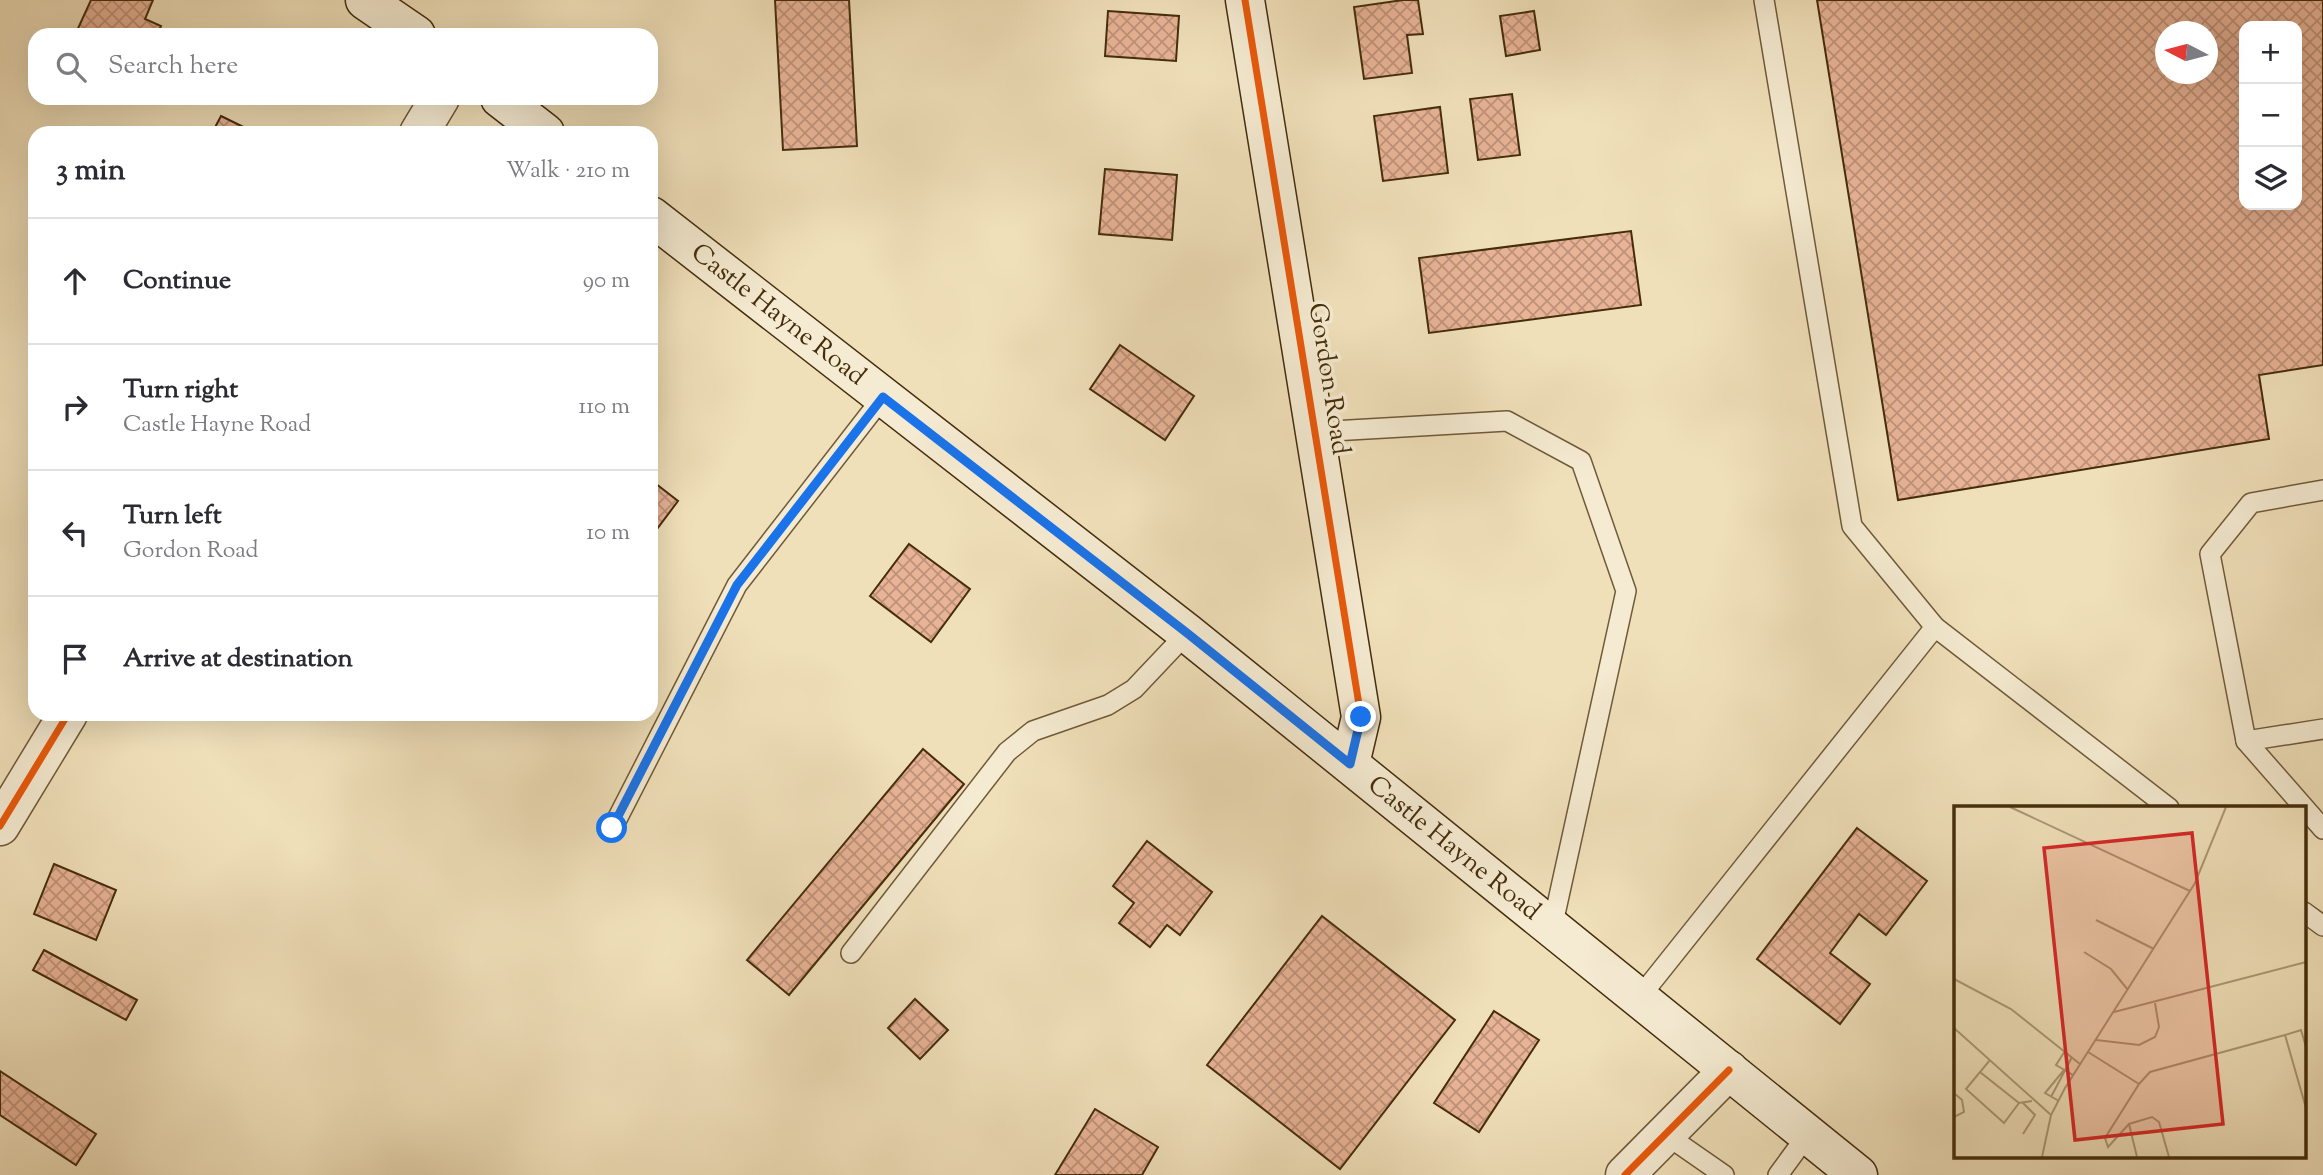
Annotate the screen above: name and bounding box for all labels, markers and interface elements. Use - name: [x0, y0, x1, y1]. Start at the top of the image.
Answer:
- north arrow: [2155, 21, 2218, 84]
- map controls: [2239, 21, 2302, 210]
- button: +: [2239, 21, 2302, 84]
- search box: [28, 28, 658, 105]
- icon: search: [52, 48, 90, 86]
- text: Search here: [108, 48, 238, 85]
- button: −: [2239, 84, 2302, 147]
- button: layers: [2239, 147, 2302, 210]
- text: 3 min: [56, 150, 126, 193]
- text: Walk · 210 m: [506, 155, 630, 188]
- street label: Castle Hayne Road: [683, 235, 874, 395]
- icon: ahead: [56, 262, 94, 300]
- text: Continue: [123, 263, 231, 300]
- text: 90 m: [583, 265, 630, 298]
- street label: Gordon Road: [1298, 300, 1358, 458]
- text: Turn right: [123, 372, 238, 409]
- icon: right: [56, 388, 94, 426]
- text: 110 m: [579, 391, 630, 424]
- text: Castle Hayne Road: [123, 409, 311, 442]
- text: Turn left: [123, 498, 222, 535]
- icon: left: [56, 514, 94, 552]
- text: 10 m: [586, 517, 630, 550]
- text: Gordon Road: [123, 535, 259, 568]
- icon: arrive: [56, 640, 94, 678]
- text: Arrive at destination: [123, 641, 353, 678]
- route end: [1345, 701, 1376, 732]
- street label: Castle Hayne Road: [1359, 767, 1548, 930]
- inset map: [1954, 806, 2306, 1158]
- route start: [596, 812, 627, 843]

